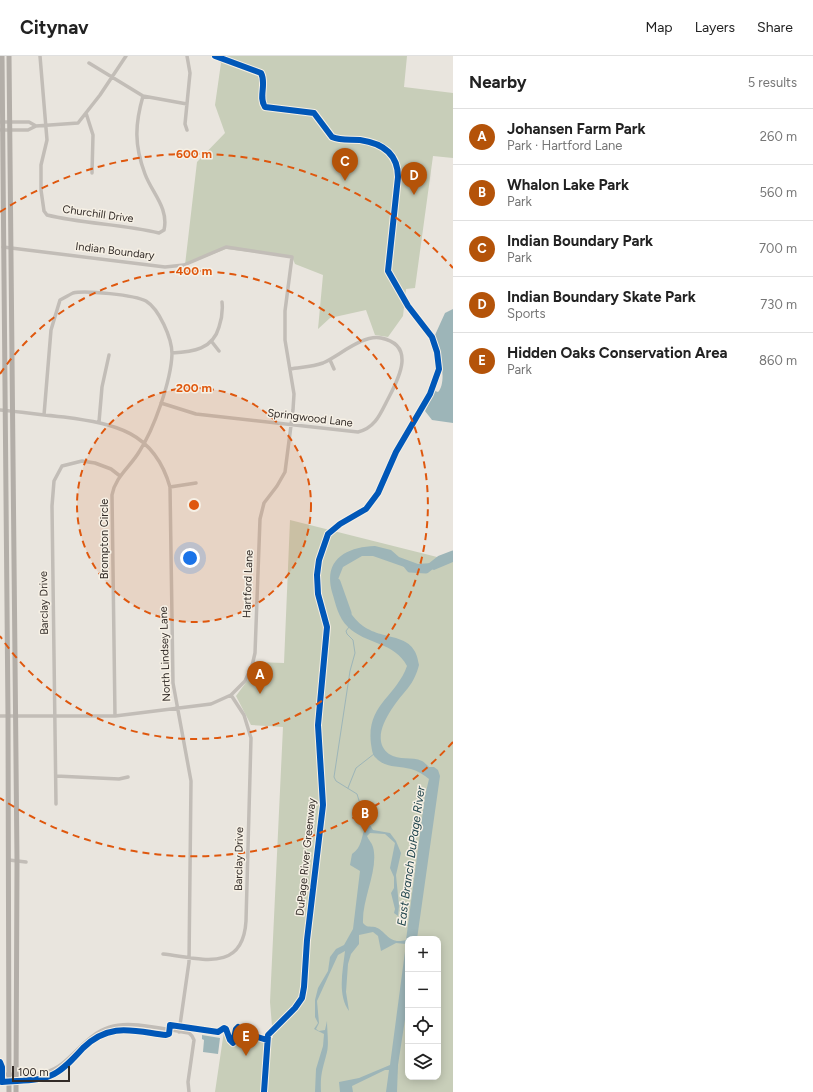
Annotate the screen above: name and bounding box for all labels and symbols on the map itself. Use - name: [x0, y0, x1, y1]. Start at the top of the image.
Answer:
- text: 600 m: [176, 147, 212, 161]
- pin: C: [332, 148, 358, 181]
- pin: D: [401, 162, 427, 195]
- street label: Churchill Drive: [62, 203, 134, 225]
- street label: Indian Boundary: [75, 240, 155, 262]
- text: 400 m: [176, 264, 212, 278]
- text: 200 m: [176, 381, 212, 395]
- street label: Springwood Lane: [267, 406, 353, 430]
- centre of rings: [187, 498, 201, 512]
- street label: Brompton Circle: [98, 499, 111, 579]
- your location: [180, 548, 200, 568]
- street label: Hartford Lane: [240, 550, 256, 618]
- street label: Barclay Drive: [37, 571, 51, 635]
- street label: North Lindsey Lane: [157, 606, 173, 702]
- pin: A: [247, 661, 273, 694]
- water label: East Branch DuPage River: [394, 784, 428, 927]
- street label: DuPage River Greenway: [293, 797, 319, 916]
- pin: B: [352, 800, 378, 833]
- street label: Barclay Drive: [232, 827, 246, 891]
- pin: E: [233, 1023, 259, 1056]
- scale bar: [12, 1064, 70, 1083]

